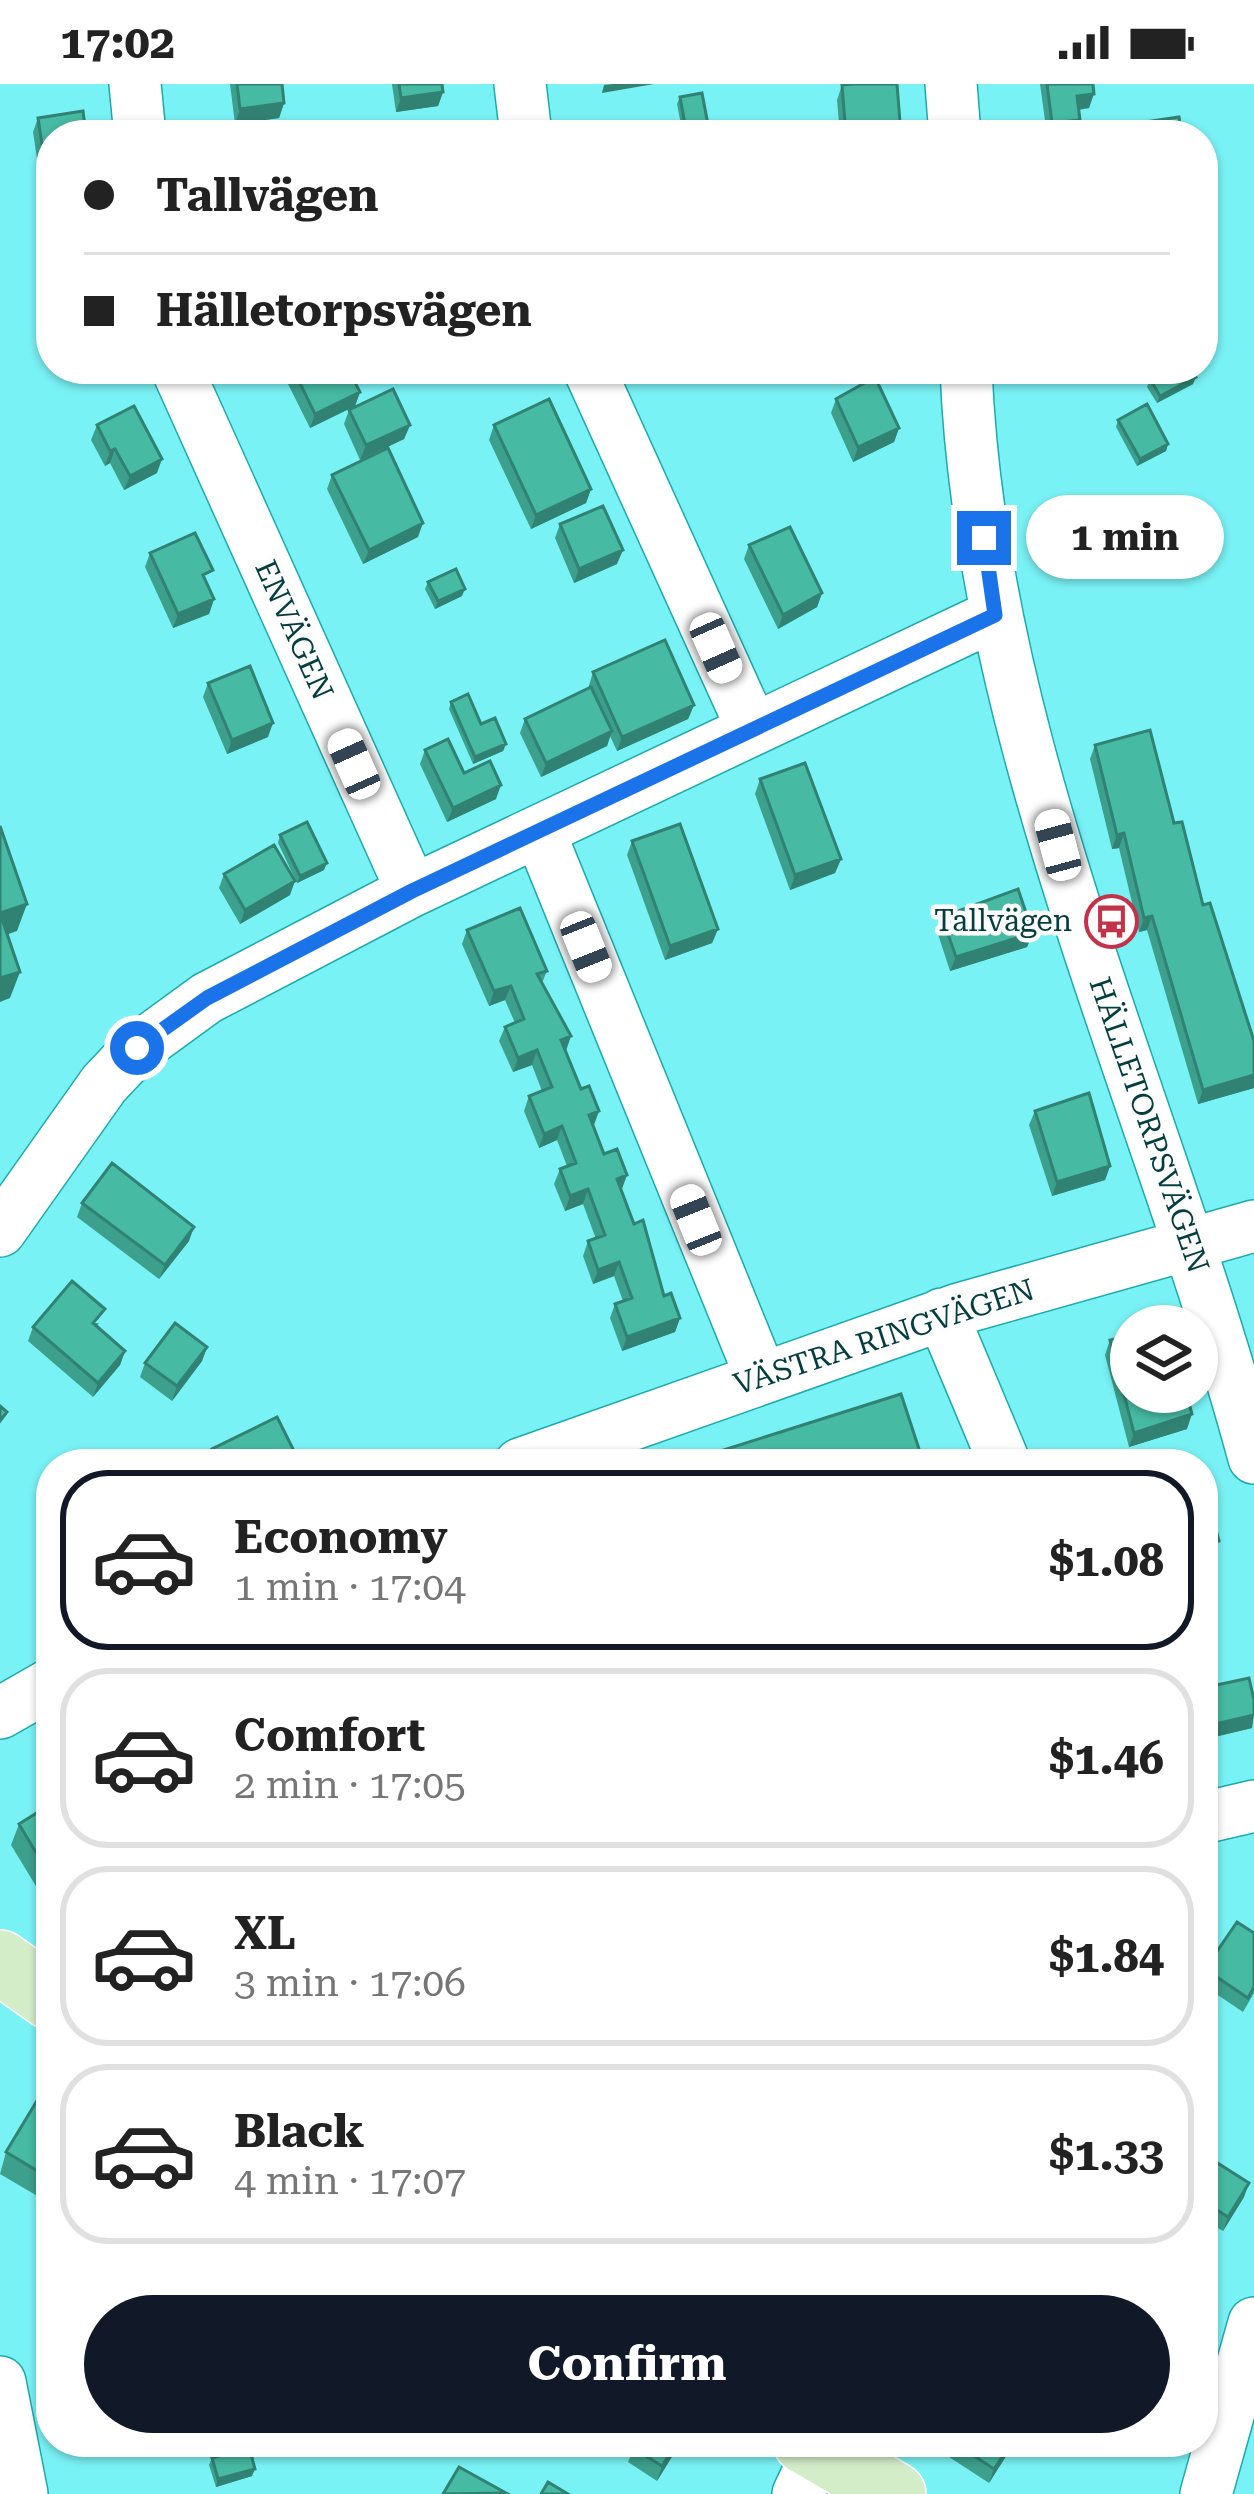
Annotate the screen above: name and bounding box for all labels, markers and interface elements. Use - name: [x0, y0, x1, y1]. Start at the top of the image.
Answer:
- text: 17:02: [60, 16, 175, 69]
- text: Tallvägen: [156, 169, 378, 222]
- text: Hälletorpsvägen: [156, 284, 532, 337]
- callout: 1 min: [1026, 496, 1224, 580]
- route end: [957, 511, 1011, 565]
- text: 1 min: [1071, 514, 1179, 560]
- street label: ENVÄGEN: [248, 555, 341, 705]
- car: [685, 608, 747, 688]
- car: [323, 724, 385, 804]
- car: [1031, 806, 1085, 884]
- bus stop icon: Tallvägen: [1083, 893, 1139, 949]
- place label: Tallvägen: [934, 903, 1072, 938]
- car: [556, 907, 616, 987]
- street label: HÄLLETORPSVÄGEN: [1082, 973, 1216, 1277]
- route start: [110, 1021, 164, 1075]
- car: [666, 1180, 726, 1260]
- street label: VÄSTRA RINGVÄGEN: [729, 1271, 1039, 1402]
- map controls: [1110, 1305, 1218, 1413]
- button: layers: [1110, 1305, 1218, 1413]
- icon: car: [90, 1506, 198, 1614]
- text: Economy: [234, 1511, 448, 1564]
- text: $1.08: [1049, 1534, 1164, 1587]
- text: 1 min · 17:04: [234, 1564, 466, 1610]
- icon: car: [90, 1704, 198, 1812]
- text: Comfort: [234, 1709, 425, 1762]
- text: $1.46: [1049, 1732, 1164, 1785]
- text: 2 min · 17:05: [234, 1762, 466, 1808]
- icon: car: [90, 1902, 198, 2010]
- text: XL: [234, 1907, 296, 1960]
- text: $1.84: [1049, 1930, 1164, 1983]
- text: 3 min · 17:06: [234, 1960, 466, 2006]
- icon: car: [90, 2100, 198, 2208]
- text: Black: [234, 2105, 364, 2158]
- text: $1.33: [1049, 2128, 1164, 2181]
- text: 4 min · 17:07: [234, 2158, 466, 2204]
- button: Confirm: [84, 2295, 1170, 2433]

